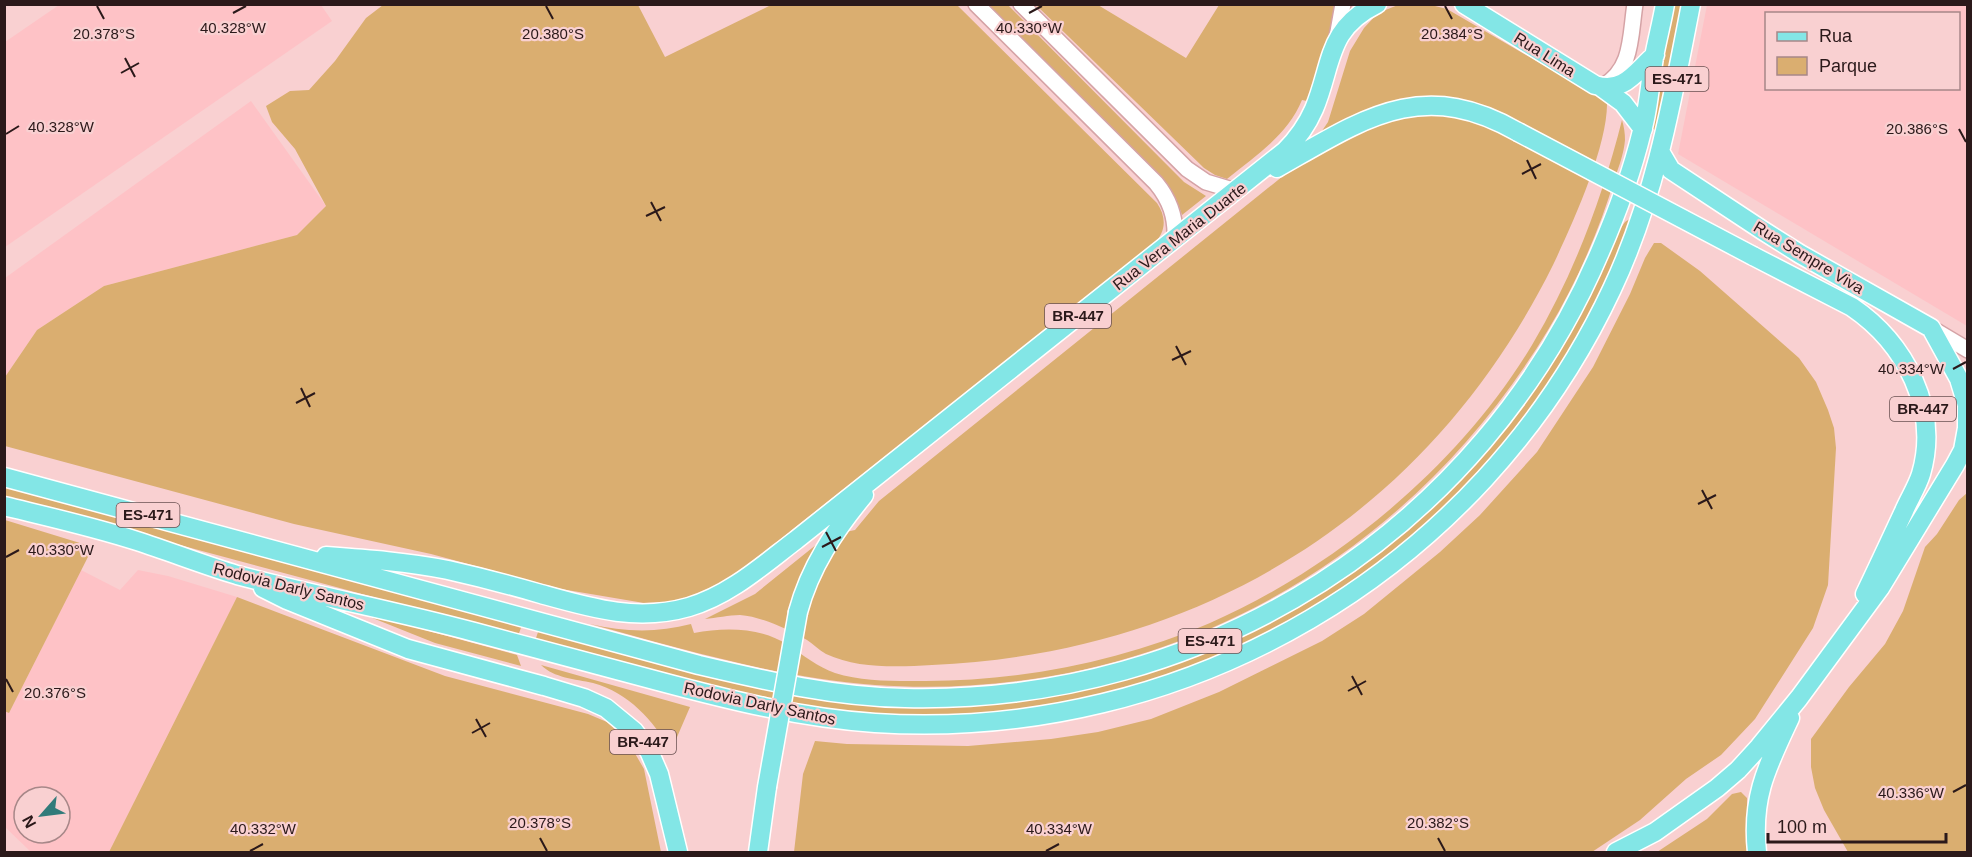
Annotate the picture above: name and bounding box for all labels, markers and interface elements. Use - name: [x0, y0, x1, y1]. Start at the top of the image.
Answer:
- legend: [1765, 12, 1960, 90]
- text: 40.328°W: [200, 19, 267, 36]
- text: 40.330°W: [996, 19, 1063, 36]
- text: 20.378°S: [73, 25, 135, 42]
- text: 20.380°S: [522, 25, 584, 42]
- text: 20.384°S: [1421, 25, 1483, 42]
- text: Rua: [1819, 26, 1853, 46]
- street label: Rua Lima: [1511, 29, 1578, 80]
- text: Parque: [1819, 56, 1877, 76]
- road number: ES-471: [1646, 67, 1708, 91]
- text: 40.328°W: [28, 118, 95, 135]
- text: 20.386°S: [1886, 120, 1948, 137]
- street label: Rua Vera Maria Duarte: [1110, 179, 1249, 293]
- street label: Rua Sempre Viva: [1751, 218, 1867, 297]
- road number: BR-447: [1045, 304, 1111, 328]
- text: 40.334°W: [1878, 360, 1945, 377]
- road number: BR-447: [1890, 397, 1956, 421]
- road number: ES-471: [116, 503, 180, 527]
- text: 40.330°W: [28, 541, 95, 558]
- street label: Rodovia Darly Santos: [212, 560, 366, 613]
- road number: ES-471: [1178, 629, 1242, 653]
- street label: Rodovia Darly Santos: [682, 679, 837, 728]
- text: 20.376°S: [24, 684, 86, 701]
- road number: BR-447: [610, 730, 676, 754]
- text: 40.336°W: [1878, 784, 1945, 801]
- north arrow: [12, 785, 72, 845]
- scale bar: [1768, 806, 1946, 844]
- text: N: [19, 813, 39, 831]
- text: 20.378°S: [509, 814, 571, 831]
- text: 20.382°S: [1407, 814, 1469, 831]
- text: 100 m: [1777, 817, 1827, 837]
- text: 40.332°W: [230, 820, 297, 837]
- text: 40.334°W: [1026, 820, 1093, 837]

